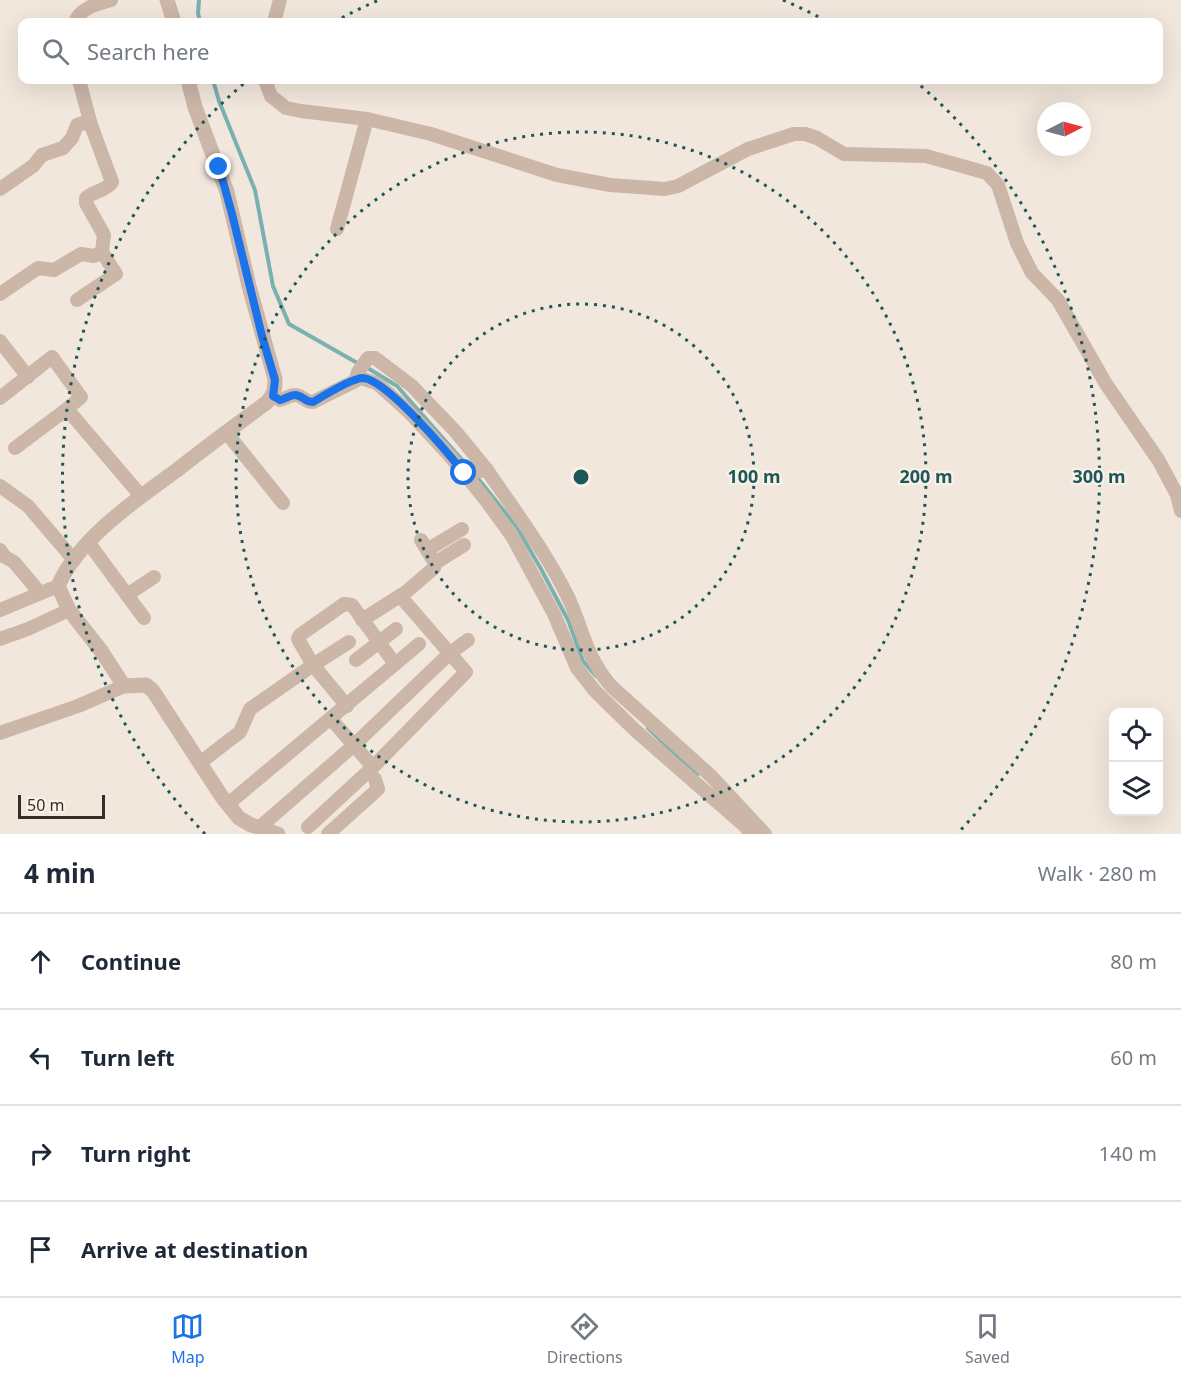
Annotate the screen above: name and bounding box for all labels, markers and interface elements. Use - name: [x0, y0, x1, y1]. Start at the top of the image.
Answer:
- search box: [18, 18, 1163, 84]
- icon: search: [39, 35, 72, 68]
- text: Search here: [87, 36, 209, 66]
- north arrow: [1037, 102, 1091, 156]
- route end: [205, 153, 231, 179]
- route start: [450, 459, 476, 485]
- text: 100 m: [727, 464, 781, 488]
- text: 200 m: [899, 464, 953, 488]
- text: 300 m: [1072, 464, 1126, 488]
- centre of rings: [571, 467, 591, 487]
- map controls: [1109, 708, 1163, 816]
- button: locate: [1109, 708, 1163, 762]
- button: layers: [1109, 762, 1163, 816]
- scale bar: [18, 792, 105, 820]
- text: 50 m: [27, 794, 64, 816]
- text: 4 min: [24, 855, 96, 891]
- text: Walk · 280 m: [1038, 860, 1157, 887]
- icon: ahead: [24, 945, 57, 978]
- text: Continue: [81, 946, 181, 976]
- text: 80 m: [1110, 948, 1157, 975]
- icon: left: [24, 1041, 57, 1074]
- text: Turn left: [81, 1042, 175, 1072]
- text: 60 m: [1110, 1044, 1157, 1071]
- icon: right: [24, 1137, 57, 1170]
- text: Turn right: [81, 1138, 191, 1168]
- text: 140 m: [1099, 1140, 1157, 1167]
- icon: arrive: [24, 1233, 57, 1266]
- text: Arrive at destination: [81, 1234, 308, 1264]
- tab: Map: [171, 1310, 204, 1368]
- tab: Directions: [547, 1310, 623, 1368]
- tab: Saved: [965, 1310, 1010, 1368]

